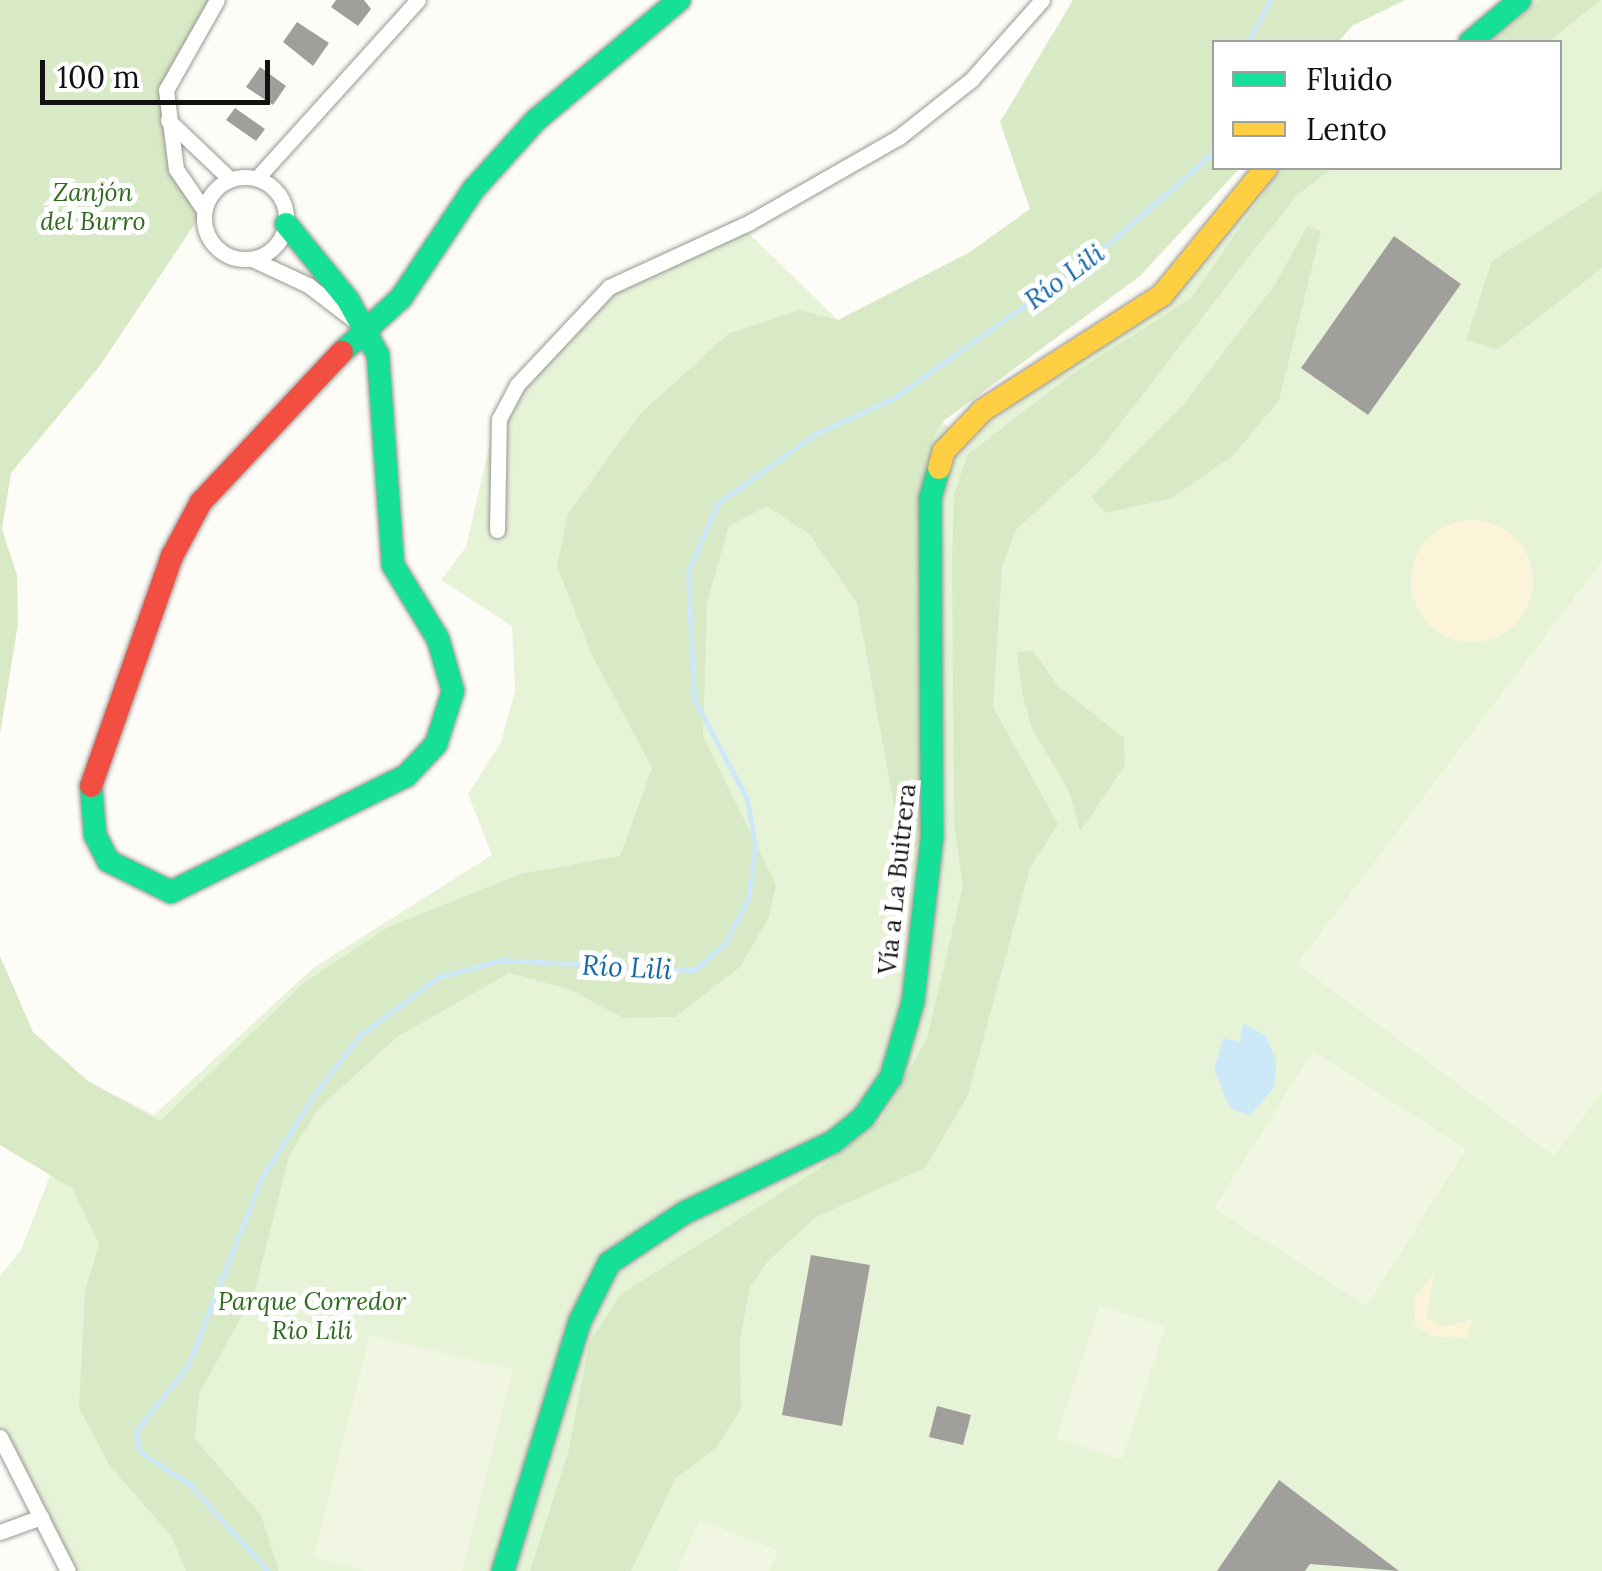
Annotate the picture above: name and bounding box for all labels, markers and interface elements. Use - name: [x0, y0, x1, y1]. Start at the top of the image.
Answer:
- scale bar: [45, 40, 275, 102]
- legend: [1212, 40, 1562, 170]
- text: 100 m: [57, 58, 140, 96]
- text: Fluido: [1306, 60, 1392, 98]
- text: Lento: [1306, 110, 1387, 148]
- park label: Zanjón del Burro: [40, 178, 146, 237]
- water label: Río Lili: [1018, 236, 1110, 316]
- street label: Vía a La Buitrera: [872, 782, 922, 976]
- water label: Río Lili: [581, 948, 673, 986]
- park label: Parque Corredor Rio Lili: [218, 1287, 406, 1346]

